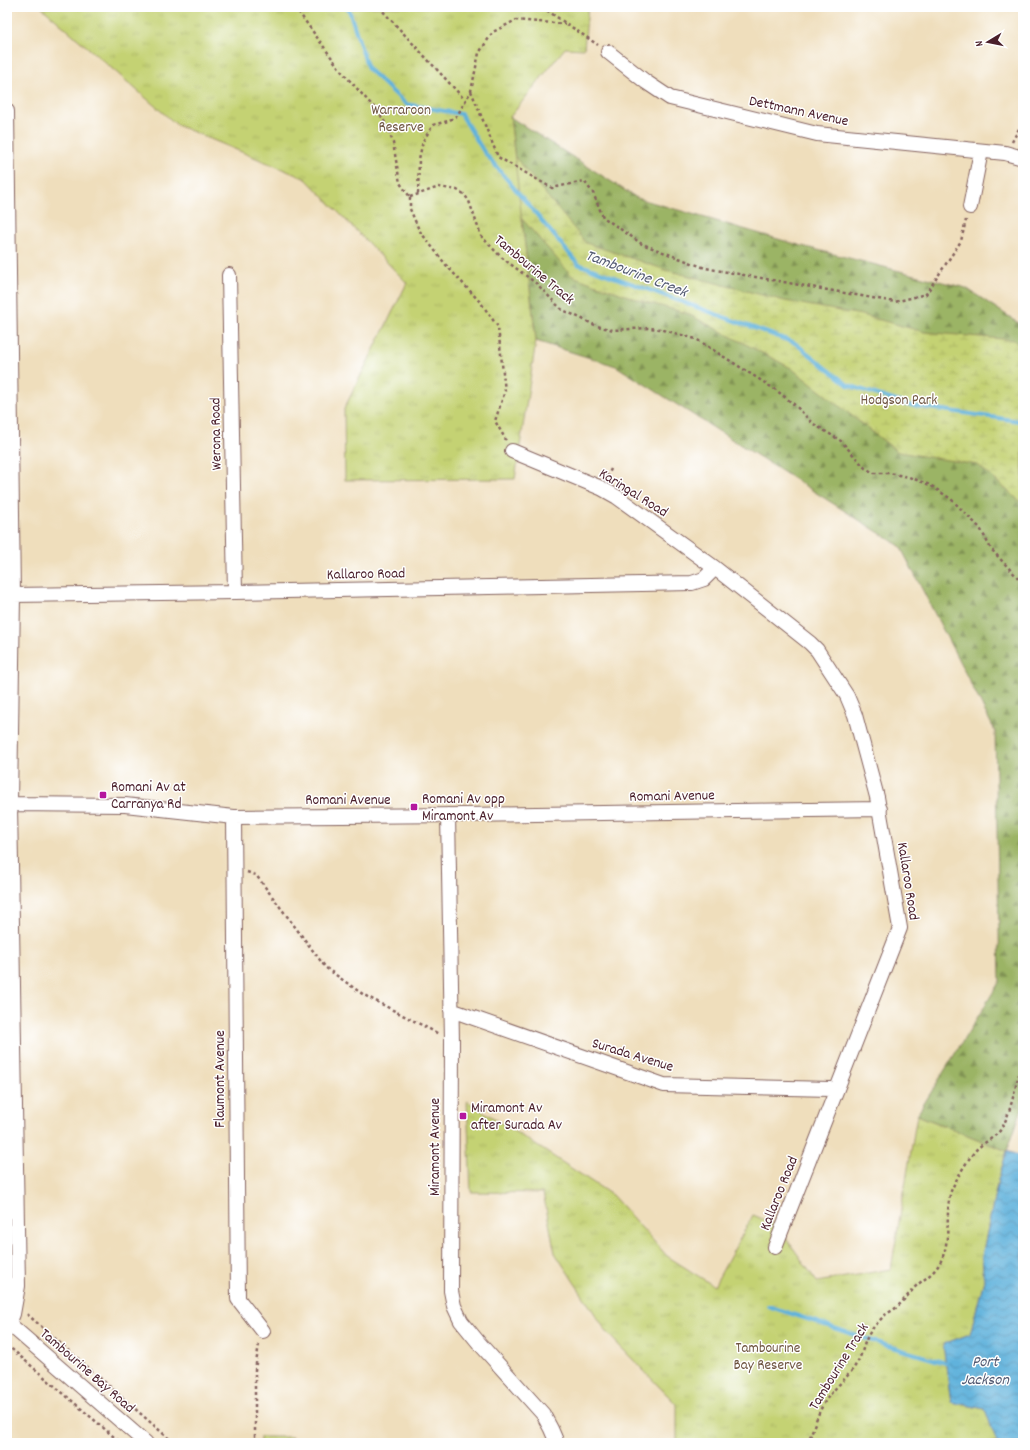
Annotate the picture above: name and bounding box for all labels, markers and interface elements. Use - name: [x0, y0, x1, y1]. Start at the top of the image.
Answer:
- north arrow: [968, 22, 1008, 62]
- text: N: [972, 39, 988, 47]
- street label: Dettmann Avenue: [747, 91, 851, 133]
- park label: Warraroon Reserve: [371, 100, 431, 139]
- street label: Tambourine Track: [489, 230, 579, 311]
- water label: Tambourine Creek: [582, 244, 692, 305]
- park label: Hodgson Park: [861, 390, 937, 412]
- street label: Werona Road: [205, 397, 229, 471]
- street label: Karingal Road: [594, 464, 672, 524]
- street label: Kallaroo Road: [327, 563, 405, 587]
- place label: Romani Av at Carranya Rd: [111, 777, 186, 816]
- street label: Romani Avenue: [629, 785, 715, 809]
- place label: Romani Av opp Miramont Av: [422, 789, 505, 828]
- marker: Romani Av at Carranya Rd: [98, 790, 108, 800]
- street label: Romani Avenue: [305, 790, 391, 812]
- marker: Romani Av opp Miramont Av: [409, 802, 419, 812]
- street label: Kallaroo Road: [890, 841, 924, 922]
- street label: Flaumont Avenue: [210, 1030, 232, 1128]
- street label: Surada Avenue: [589, 1033, 676, 1079]
- street label: Miramont Avenue: [425, 1098, 447, 1196]
- place label: Miramont Av after Surada Av: [471, 1098, 563, 1137]
- marker: Miramont Av after Surada Av: [458, 1111, 468, 1121]
- street label: Kallaroo Road: [755, 1153, 805, 1234]
- street label: Tambourine Track: [804, 1319, 875, 1415]
- street label: Tambourine Bay Road: [34, 1324, 139, 1419]
- park label: Tambourine Bay Reserve: [734, 1338, 803, 1377]
- water label: Port Jackson: [961, 1351, 1009, 1392]

